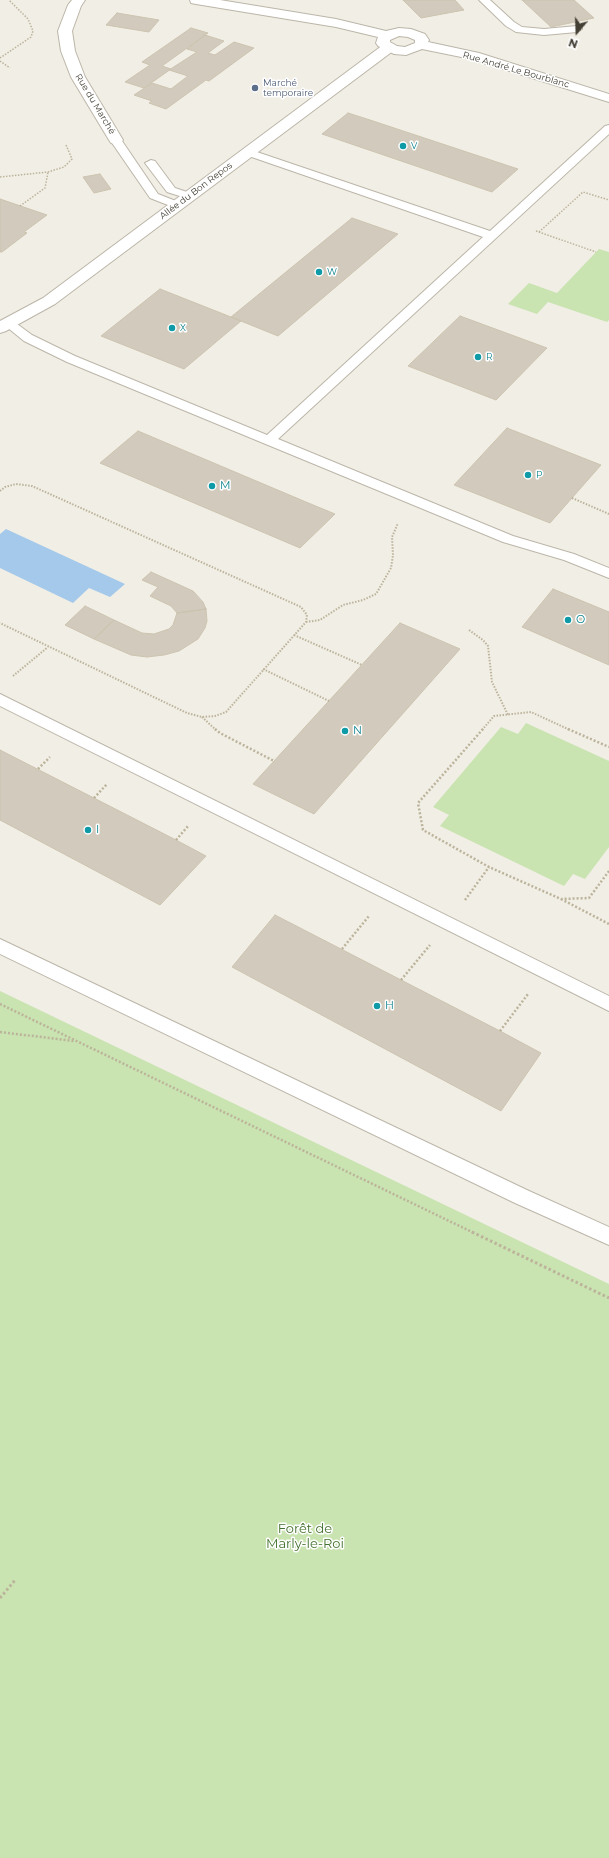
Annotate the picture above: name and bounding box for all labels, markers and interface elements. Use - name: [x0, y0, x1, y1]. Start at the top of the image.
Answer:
- north arrow: [557, 12, 597, 52]
- text: N: [567, 35, 580, 51]
- street label: Rue André Le Bourblanc: [461, 50, 571, 90]
- street label: Rue du Marché: [73, 72, 117, 136]
- place label: Marché temporaire: [263, 78, 313, 99]
- marker: Marché temporaire: [250, 83, 260, 93]
- marker: V: [398, 141, 408, 151]
- place label: V: [411, 141, 417, 151]
- street label: Allée du Bon Repos: [158, 160, 234, 222]
- marker: W: [314, 267, 324, 277]
- place label: W: [327, 267, 337, 277]
- marker: X: [167, 323, 177, 333]
- place label: X: [180, 323, 186, 333]
- marker: R: [473, 352, 483, 362]
- place label: R: [486, 352, 493, 362]
- marker: P: [523, 470, 533, 480]
- place label: P: [536, 470, 542, 480]
- place label: M: [220, 479, 231, 493]
- marker: M: [207, 481, 217, 491]
- place label: O: [576, 613, 585, 627]
- marker: O: [563, 615, 573, 625]
- place label: N: [353, 724, 362, 738]
- marker: N: [340, 726, 350, 736]
- place label: I: [96, 823, 99, 837]
- marker: I: [83, 825, 93, 835]
- place label: H: [385, 999, 394, 1013]
- marker: H: [372, 1001, 382, 1011]
- park label: Forêt de Marly-le-Roi: [266, 1521, 344, 1552]

